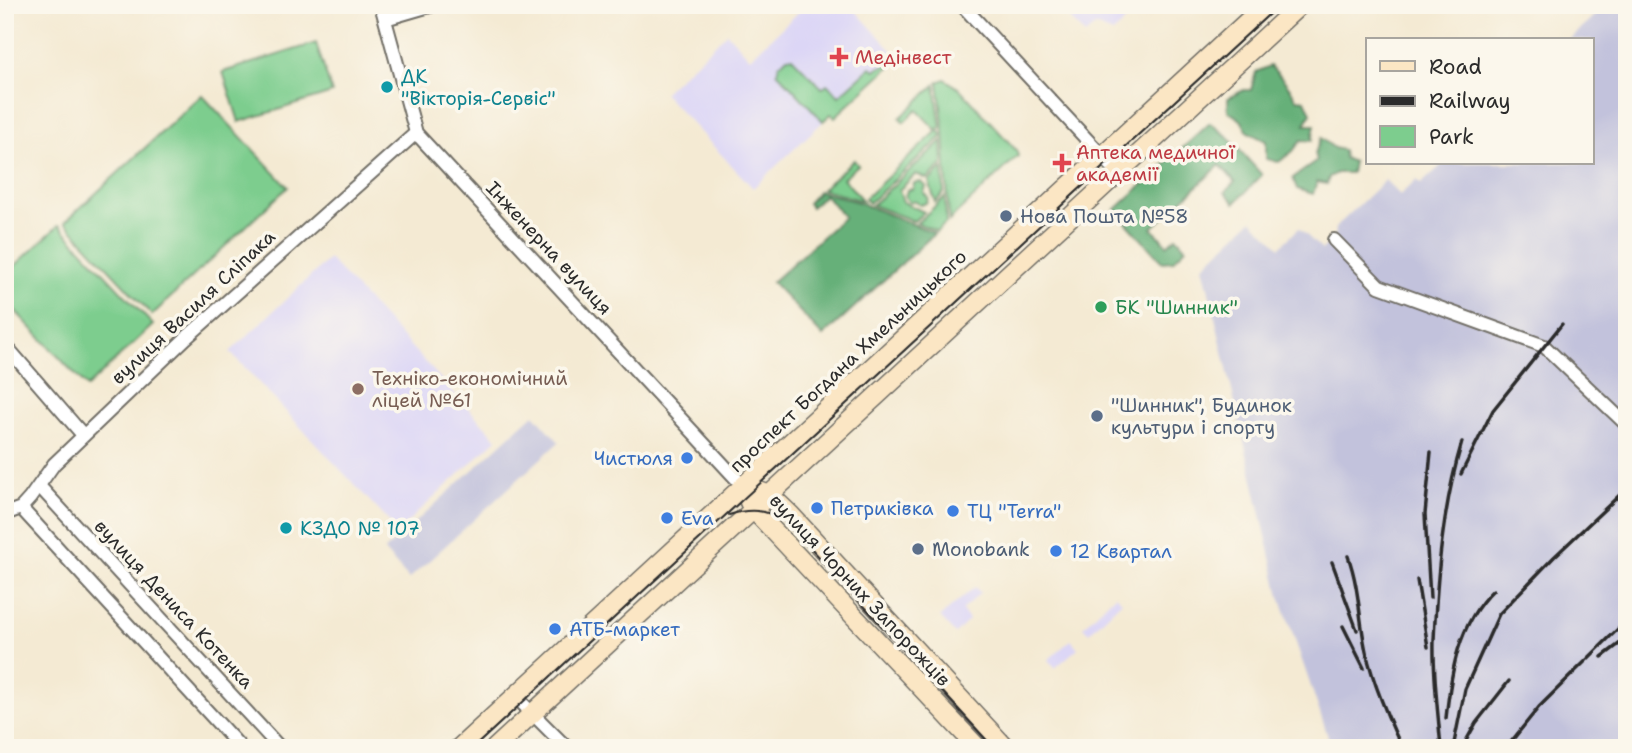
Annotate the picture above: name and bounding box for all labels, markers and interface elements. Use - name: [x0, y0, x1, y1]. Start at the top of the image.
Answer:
- legend: [1366, 38, 1594, 164]
- place label: Медінвест: [855, 45, 952, 70]
- marker: Медінвест: [829, 47, 849, 67]
- text: Road: [1429, 53, 1482, 81]
- place label: ДК "Вікторія-Сервіс": [401, 64, 556, 111]
- marker: ДК "Вікторія-Сервіс": [379, 79, 395, 95]
- text: Railway: [1429, 87, 1511, 115]
- text: Park: [1429, 123, 1474, 151]
- place label: Аптека медичної академії: [1076, 140, 1235, 187]
- marker: Аптека медичної академії: [1054, 155, 1070, 171]
- street label: Інженерна вулиця: [481, 176, 617, 320]
- place label: Нова Пошта №58: [1020, 204, 1189, 229]
- marker: Нова Пошта №58: [998, 208, 1014, 224]
- street label: вулиця Василя Сліпака: [106, 224, 281, 390]
- street label: проспект Богдана Хмельницького: [724, 244, 972, 478]
- place label: БК "Шинник": [1115, 295, 1238, 320]
- marker: БК "Шинник": [1093, 299, 1109, 315]
- place label: Техніко-економічний ліцей №61: [372, 366, 568, 413]
- marker: Техніко-економічний ліцей №61: [350, 381, 366, 397]
- place label: "Шинник", Будинок культури і спорту: [1111, 393, 1292, 440]
- marker: "Шинник", Будинок культури і спорту: [1089, 408, 1105, 424]
- place label: Чистюля: [594, 446, 673, 471]
- marker: Чистюля: [679, 450, 695, 466]
- street label: вулиця Чорних Запорожців: [764, 488, 956, 692]
- place label: Петриківка: [831, 496, 934, 521]
- place label: ТЦ "Terra": [967, 499, 1061, 524]
- marker: Петриківка: [809, 500, 825, 516]
- marker: ТЦ "Terra": [945, 503, 961, 519]
- place label: Eva: [681, 506, 714, 531]
- marker: Eva: [659, 510, 675, 526]
- street label: вулиця Дениса Котенка: [89, 514, 259, 694]
- place label: КЗДО № 107: [300, 516, 420, 541]
- marker: КЗДО № 107: [278, 520, 294, 536]
- place label: Monobank: [932, 537, 1030, 562]
- place label: 12 Квартал: [1070, 539, 1172, 564]
- marker: Monobank: [910, 541, 926, 557]
- marker: 12 Квартал: [1048, 543, 1064, 559]
- place label: АТБ-маркет: [569, 617, 680, 642]
- marker: АТБ-маркет: [547, 621, 563, 637]

